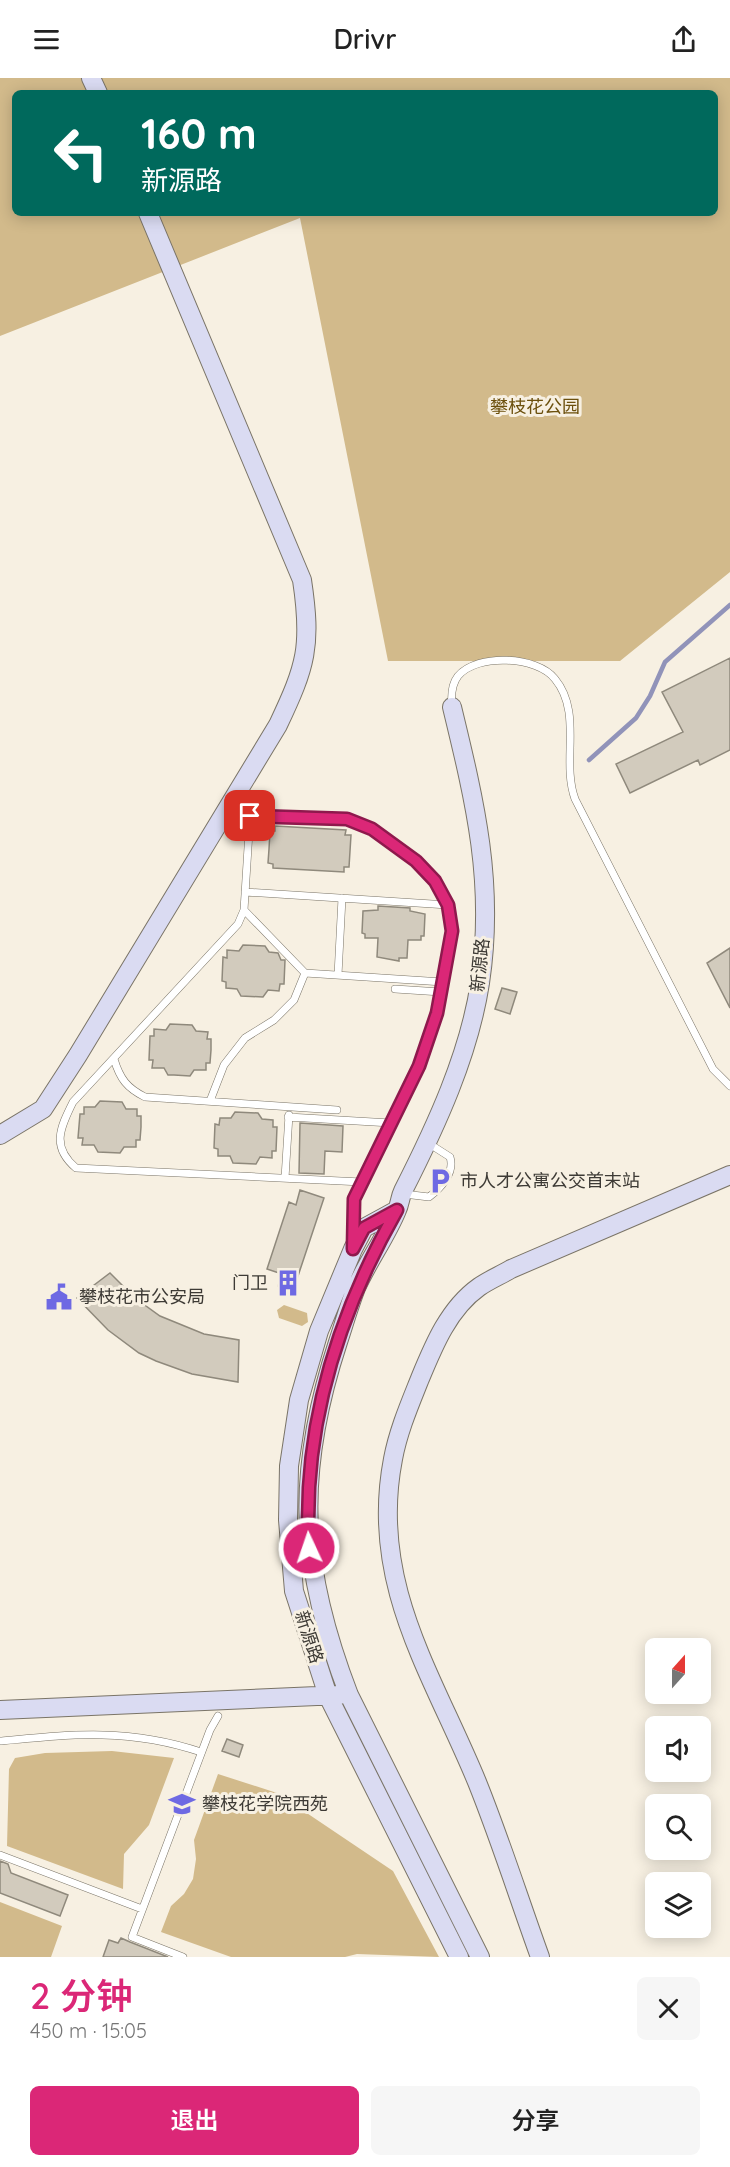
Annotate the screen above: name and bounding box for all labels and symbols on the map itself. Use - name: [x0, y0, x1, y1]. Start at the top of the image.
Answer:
- park label: 攀枝花公园: [490, 395, 580, 418]
- pin: [224, 790, 275, 841]
- street label: 新源路: [465, 937, 494, 993]
- parking icon: 市人才公寓公交首末站: [425, 1166, 455, 1196]
- place label: 市人才公寓公交首末站: [460, 1169, 640, 1192]
- building icon: 门卫: [273, 1268, 303, 1298]
- place label: 门卫: [232, 1271, 268, 1294]
- public building icon: 攀枝花市公安局: [44, 1282, 74, 1312]
- place label: 攀枝花市公安局: [79, 1285, 205, 1308]
- position arrow: [277, 1516, 341, 1580]
- street label: 新源路: [290, 1608, 329, 1666]
- north arrow: [645, 1638, 711, 1704]
- school or university icon: 攀枝花学院西苑: [167, 1789, 197, 1819]
- place label: 攀枝花学院西苑: [202, 1792, 328, 1815]

